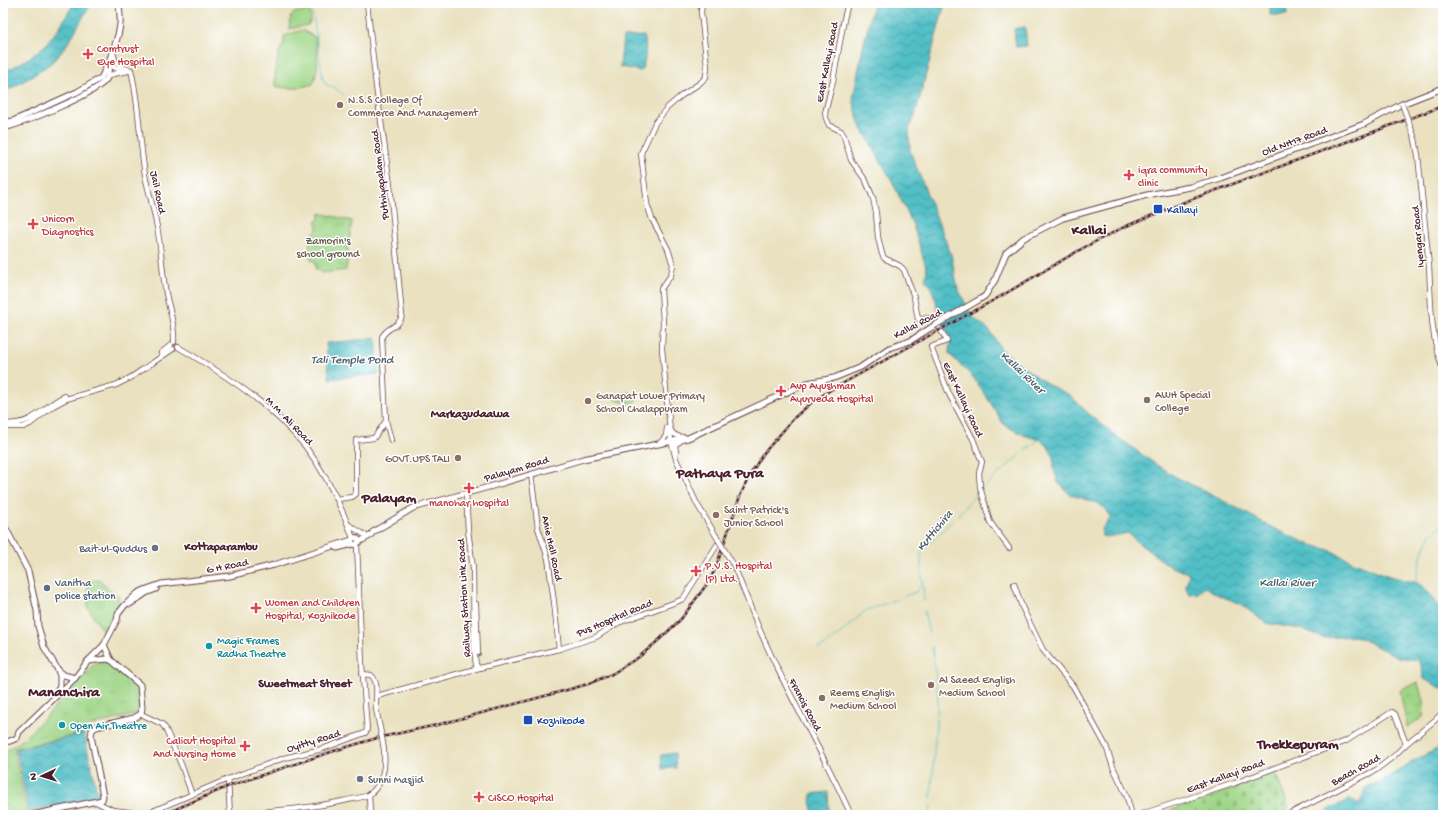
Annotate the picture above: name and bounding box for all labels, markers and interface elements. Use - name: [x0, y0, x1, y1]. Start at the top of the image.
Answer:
- street label: East Kallayi Road: [814, 20, 842, 104]
- place label: Comtrust Eye Hospital: [97, 44, 155, 69]
- marker: Comtrust Eye Hospital: [82, 48, 94, 60]
- place label: N.S.S College Of Commerce And Management: [348, 94, 479, 120]
- marker: N.S.S College Of Commerce And Management: [335, 100, 345, 110]
- street label: Old NH17 Road: [1261, 124, 1330, 159]
- street label: Puthiyapalam Road: [369, 128, 393, 221]
- place label: iqra community clinic: [1138, 165, 1208, 190]
- marker: iqra community clinic: [1123, 169, 1135, 181]
- street label: Jail Road: [147, 170, 168, 216]
- marker: Kallayi: [1152, 203, 1164, 215]
- street label: Iyengar Road: [1410, 204, 1428, 268]
- place label: Kallayi: [1167, 205, 1198, 217]
- place label: Unicorn Diagnostics: [41, 214, 95, 239]
- marker: Unicorn Diagnostics: [27, 218, 39, 230]
- district label: Kallai: [1071, 222, 1106, 240]
- park label: Zamorin's school ground: [297, 236, 361, 261]
- street label: Kallai Road: [892, 307, 945, 342]
- water label: Kallai River: [997, 349, 1049, 399]
- water label: Tali Temple Pond: [311, 354, 395, 368]
- street label: East Kallayi Road: [939, 360, 986, 441]
- place label: Avp Ayushman Ayurveda Hospital: [790, 381, 874, 406]
- marker: Avp Ayushman Ayurveda Hospital: [775, 385, 787, 397]
- place label: AWH Special College: [1155, 390, 1211, 415]
- place label: Ganapat Lower Primary School Chalappuram: [596, 391, 706, 416]
- street label: M.M. Ali Road: [262, 395, 316, 449]
- marker: AWH Special College: [1142, 395, 1152, 405]
- marker: Ganapat Lower Primary School Chalappuram: [583, 396, 593, 406]
- district label: Markazudaawa: [431, 408, 511, 422]
- marker: GOVT.UPS TALI: [453, 453, 463, 463]
- place label: GOVT.UPS TALI: [385, 454, 450, 466]
- street label: Palayam Road: [482, 454, 552, 486]
- district label: Pathaya Pura: [675, 465, 764, 483]
- marker: manohar hospital: [463, 482, 475, 494]
- district label: Palayam: [361, 490, 417, 508]
- place label: manohar hospital: [429, 498, 510, 510]
- place label: Saint Patrick's Junior School: [724, 505, 789, 530]
- water label: Kuttichira: [915, 507, 957, 554]
- marker: Saint Patrick's Junior School: [711, 510, 721, 520]
- street label: Anie Hall Road: [538, 515, 564, 584]
- street label: Railway Station Link Road: [456, 537, 474, 657]
- district label: Kottaparambu: [183, 541, 258, 555]
- marker: Bait-ul-Quddus: [150, 543, 160, 553]
- place label: Bait-ul-Quddus: [78, 544, 148, 556]
- street label: G H Road: [205, 557, 251, 577]
- place label: P.V.S. Hospital (P) Ltd.: [704, 561, 773, 586]
- marker: P.V.S. Hospital (P) Ltd.: [690, 565, 702, 577]
- water label: Kallai River: [1259, 577, 1317, 591]
- place label: Vanitha police station: [54, 578, 116, 603]
- marker: Vanitha police station: [42, 583, 52, 593]
- street label: Pvs Hospital Road: [574, 597, 656, 641]
- place label: Women and Children Hospital, Kozhikode: [265, 598, 360, 623]
- marker: Women and Children Hospital, Kozhikode: [250, 602, 262, 614]
- place label: Magic Frames Radha Theatre: [217, 636, 286, 661]
- marker: Magic Frames Radha Theatre: [204, 641, 214, 651]
- place label: Al Saeed English Medium School: [939, 675, 1015, 700]
- street label: Francis Road: [785, 676, 824, 735]
- district label: Sweetmeat Street: [258, 678, 353, 692]
- marker: Al Saeed English Medium School: [926, 680, 936, 690]
- district label: Mananchira: [28, 684, 100, 702]
- place label: Reems English Medium School: [830, 688, 897, 713]
- marker: Reems English Medium School: [817, 693, 827, 703]
- marker: Kozhikode: [522, 714, 534, 726]
- place label: Kozhikode: [537, 716, 585, 728]
- marker: Open Air Theatre: [57, 720, 67, 730]
- place label: Open Air Theatre: [70, 721, 147, 733]
- street label: Oyitty Road: [285, 728, 343, 756]
- place label: Calicut Hospital And Nursing Home: [153, 736, 237, 761]
- district label: Thekkepuram: [1256, 736, 1339, 754]
- marker: Calicut Hospital And Nursing Home: [239, 740, 251, 752]
- street label: Beach Road: [1329, 752, 1384, 789]
- north arrow: [22, 756, 62, 796]
- street label: East Kallayi Road: [1185, 757, 1268, 796]
- text: N: [28, 773, 40, 781]
- marker: Sunni Masjid: [355, 774, 365, 784]
- place label: Sunni Masjid: [368, 775, 425, 787]
- marker: CISCO Hospital: [473, 791, 485, 803]
- place label: CISCO Hospital: [488, 793, 554, 805]

